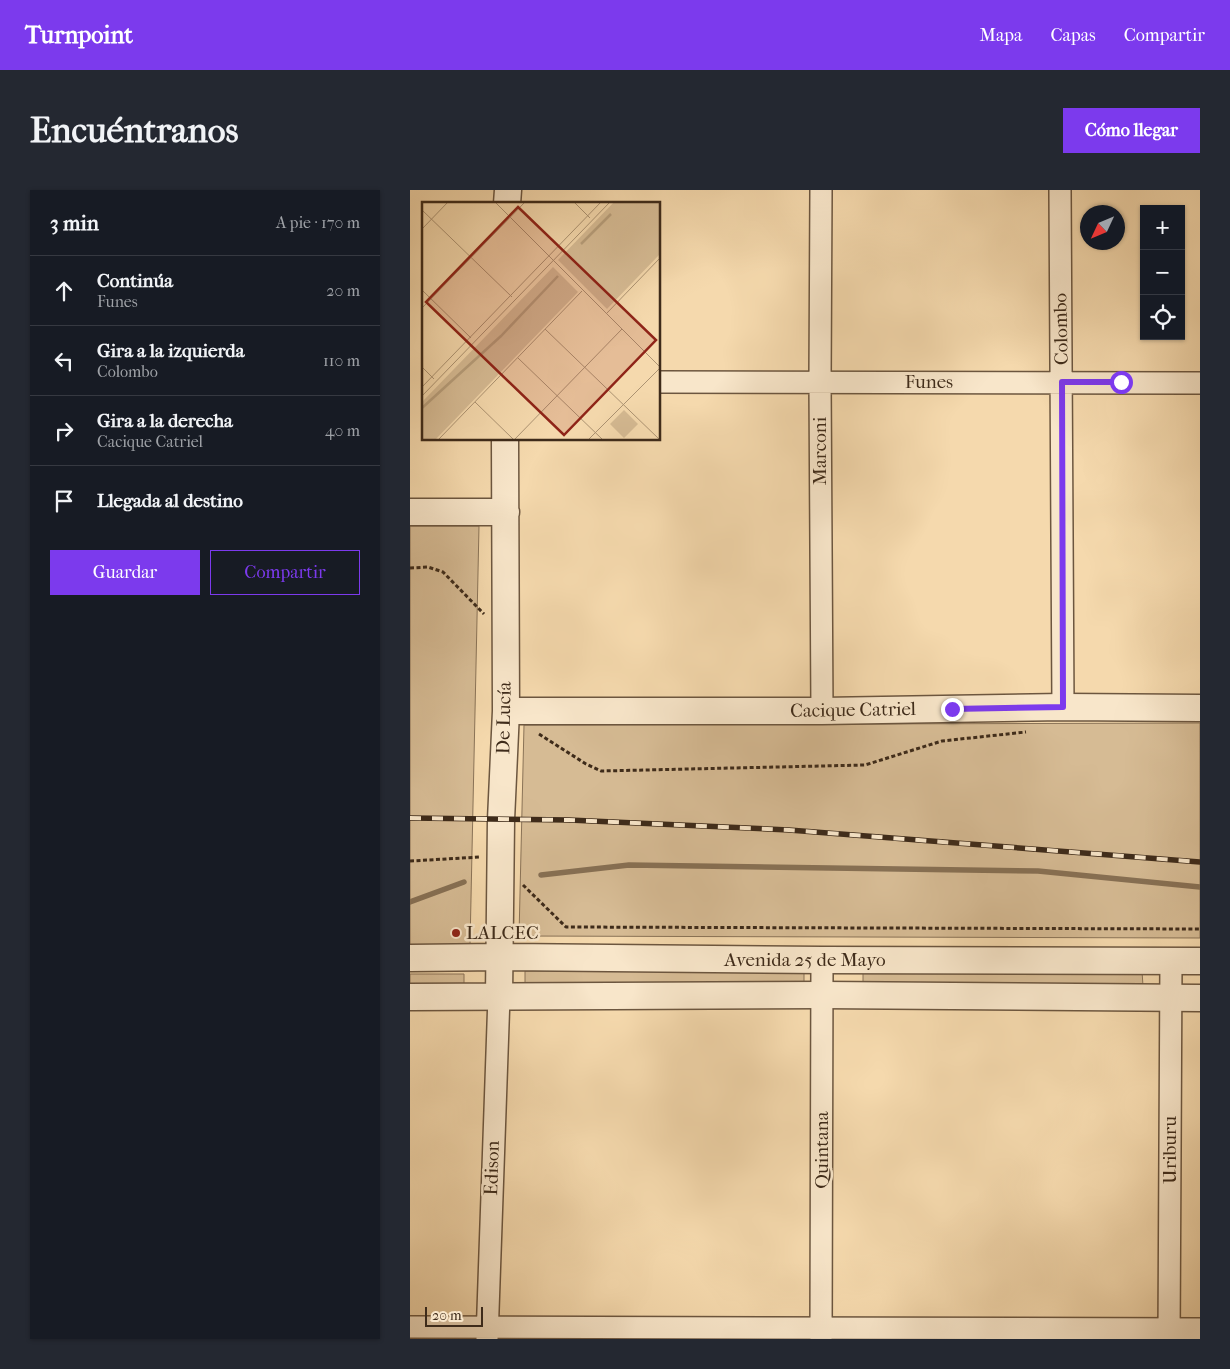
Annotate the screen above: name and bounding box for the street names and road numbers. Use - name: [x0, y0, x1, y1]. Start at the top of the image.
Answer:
- street label: Colombo: [1049, 292, 1073, 365]
- street label: Funes: [905, 371, 953, 393]
- street label: Marconi: [809, 416, 831, 485]
- street label: De Lucía: [492, 681, 516, 755]
- street label: Cacique Catriel: [790, 698, 916, 722]
- street label: Avenida 25 de Mayo: [723, 949, 886, 971]
- street label: Quintana: [811, 1111, 833, 1189]
- street label: Uriburu: [1159, 1116, 1181, 1184]
- street label: Edison: [480, 1140, 504, 1196]

